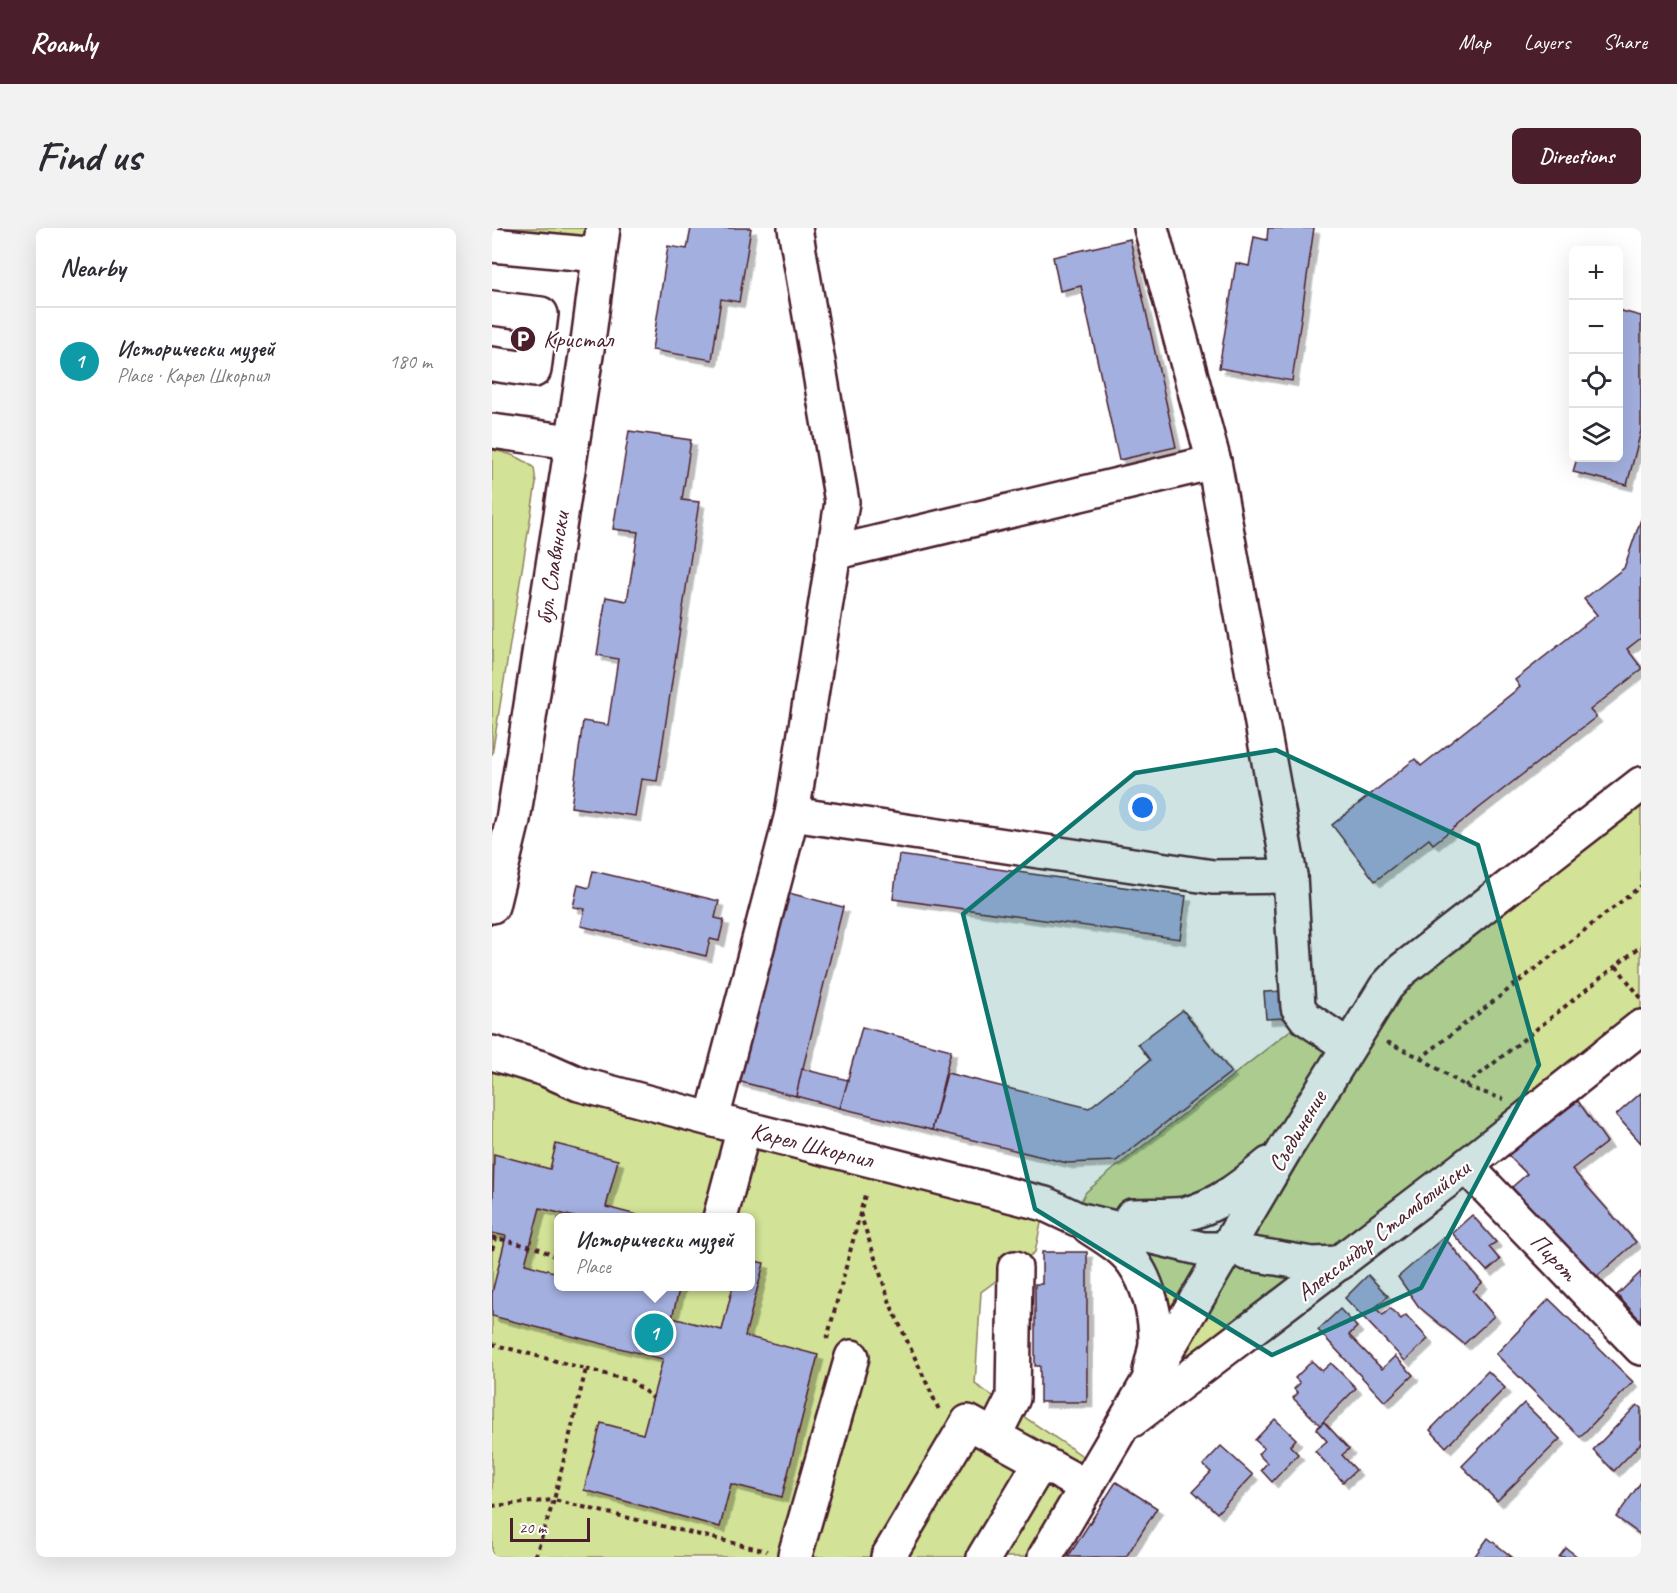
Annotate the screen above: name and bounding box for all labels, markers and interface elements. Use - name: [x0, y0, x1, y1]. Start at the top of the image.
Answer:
- text: Roamly: [30, 25, 97, 60]
- text: Map: [1458, 29, 1491, 55]
- text: Layers: [1524, 29, 1570, 55]
- text: Share: [1603, 29, 1647, 55]
- button: Directions: [1512, 128, 1641, 184]
- text: Find us: [36, 130, 141, 183]
- map controls: [1569, 246, 1623, 462]
- button: +: [1569, 246, 1623, 300]
- text: Nearby: [60, 251, 125, 284]
- button: −: [1569, 300, 1623, 354]
- parking icon: Кристал: [508, 324, 538, 354]
- place label: Кристал: [543, 324, 614, 354]
- text: Исторически музей: [117, 335, 275, 363]
- text: 1: [75, 349, 84, 374]
- text: 180 m: [389, 349, 432, 374]
- button: locate: [1569, 354, 1623, 408]
- text: Place · Карел Шкорпил: [117, 363, 269, 388]
- button: layers: [1569, 408, 1623, 462]
- street label: бул. Славянски: [528, 507, 576, 626]
- your location: [1128, 793, 1157, 822]
- street label: Съединение: [1261, 1083, 1334, 1177]
- street label: Карел Шкорпил: [748, 1115, 878, 1175]
- street label: Александър Стамболийски: [1290, 1152, 1478, 1307]
- popup: [554, 1213, 755, 1291]
- text: Исторически музей: [576, 1226, 733, 1254]
- street label: Пирот: [1524, 1227, 1585, 1288]
- text: Place: [576, 1254, 611, 1279]
- pin: 1: [634, 1310, 674, 1356]
- scale bar: [510, 1515, 590, 1542]
- text: 20 m: [519, 1518, 546, 1538]

